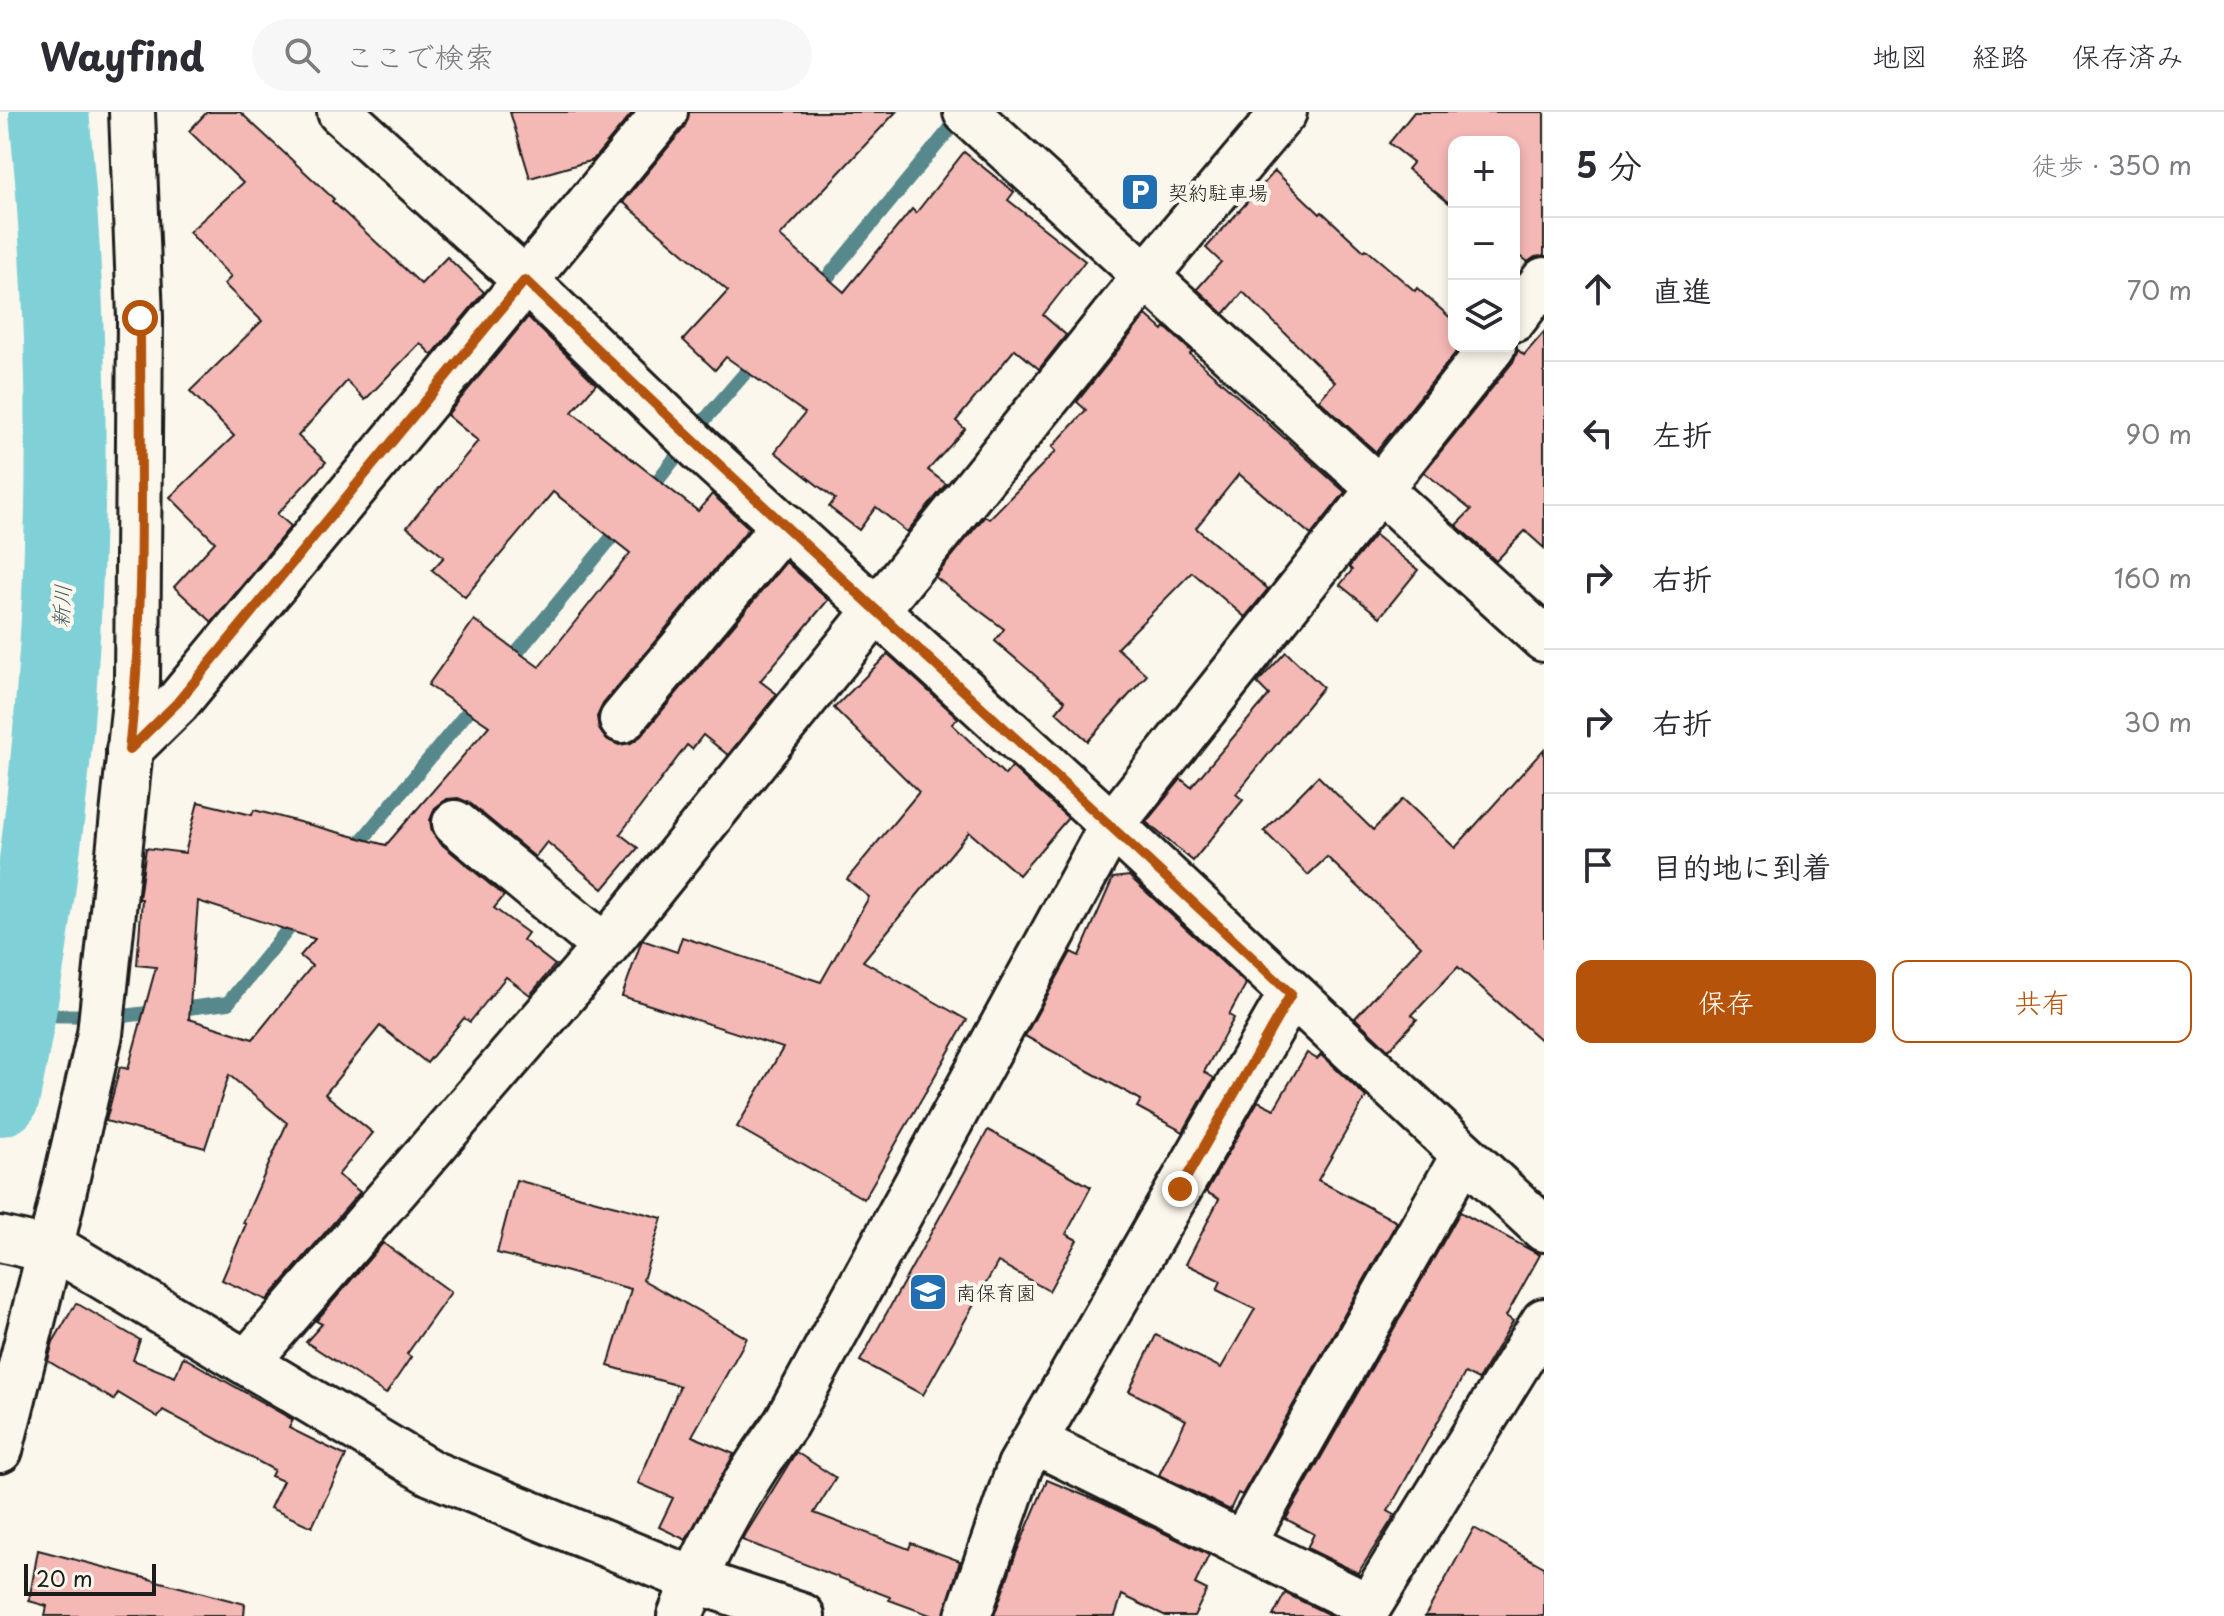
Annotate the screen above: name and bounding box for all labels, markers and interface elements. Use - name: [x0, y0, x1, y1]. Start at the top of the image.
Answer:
- search box: [252, 19, 812, 91]
- text: Wayfind: [40, 27, 204, 84]
- icon: search: [280, 33, 324, 77]
- text: ここで検索: [344, 33, 494, 78]
- text: 地図: [1872, 34, 1928, 77]
- text: 経路: [1972, 34, 2028, 77]
- text: 保存済み: [2072, 34, 2184, 77]
- map controls: [1448, 136, 1520, 352]
- button: +: [1448, 136, 1520, 208]
- text: 5 分: [1576, 138, 1642, 190]
- text: 徒歩 · 350 m: [2032, 145, 2192, 184]
- parking icon: 契約駐車場: [1119, 171, 1161, 213]
- place label: 契約駐車場: [1168, 177, 1268, 207]
- button: −: [1448, 208, 1520, 280]
- icon: ahead: [1576, 267, 1620, 311]
- text: 直進: [1652, 267, 1712, 312]
- text: 70 m: [2127, 270, 2192, 309]
- button: layers: [1448, 280, 1520, 352]
- route start: [122, 300, 158, 336]
- icon: left: [1576, 411, 1620, 455]
- text: 左折: [1652, 411, 1712, 456]
- text: 90 m: [2125, 414, 2192, 453]
- icon: right: [1576, 555, 1620, 599]
- text: 右折: [1652, 555, 1712, 600]
- text: 160 m: [2114, 558, 2192, 597]
- water label: 新川: [42, 583, 78, 629]
- icon: right: [1576, 699, 1620, 743]
- text: 右折: [1652, 699, 1712, 744]
- text: 30 m: [2124, 702, 2192, 741]
- icon: arrive: [1576, 843, 1620, 887]
- text: 目的地に到着: [1652, 843, 1832, 888]
- button: 保存: [1576, 960, 1876, 1043]
- button: 共有: [1892, 960, 2192, 1043]
- route end: [1162, 1171, 1198, 1207]
- school or university icon: 南保育園: [907, 1271, 949, 1313]
- place label: 南保育園: [956, 1277, 1036, 1307]
- scale bar: [24, 1560, 156, 1596]
- text: 20 m: [36, 1561, 93, 1594]

